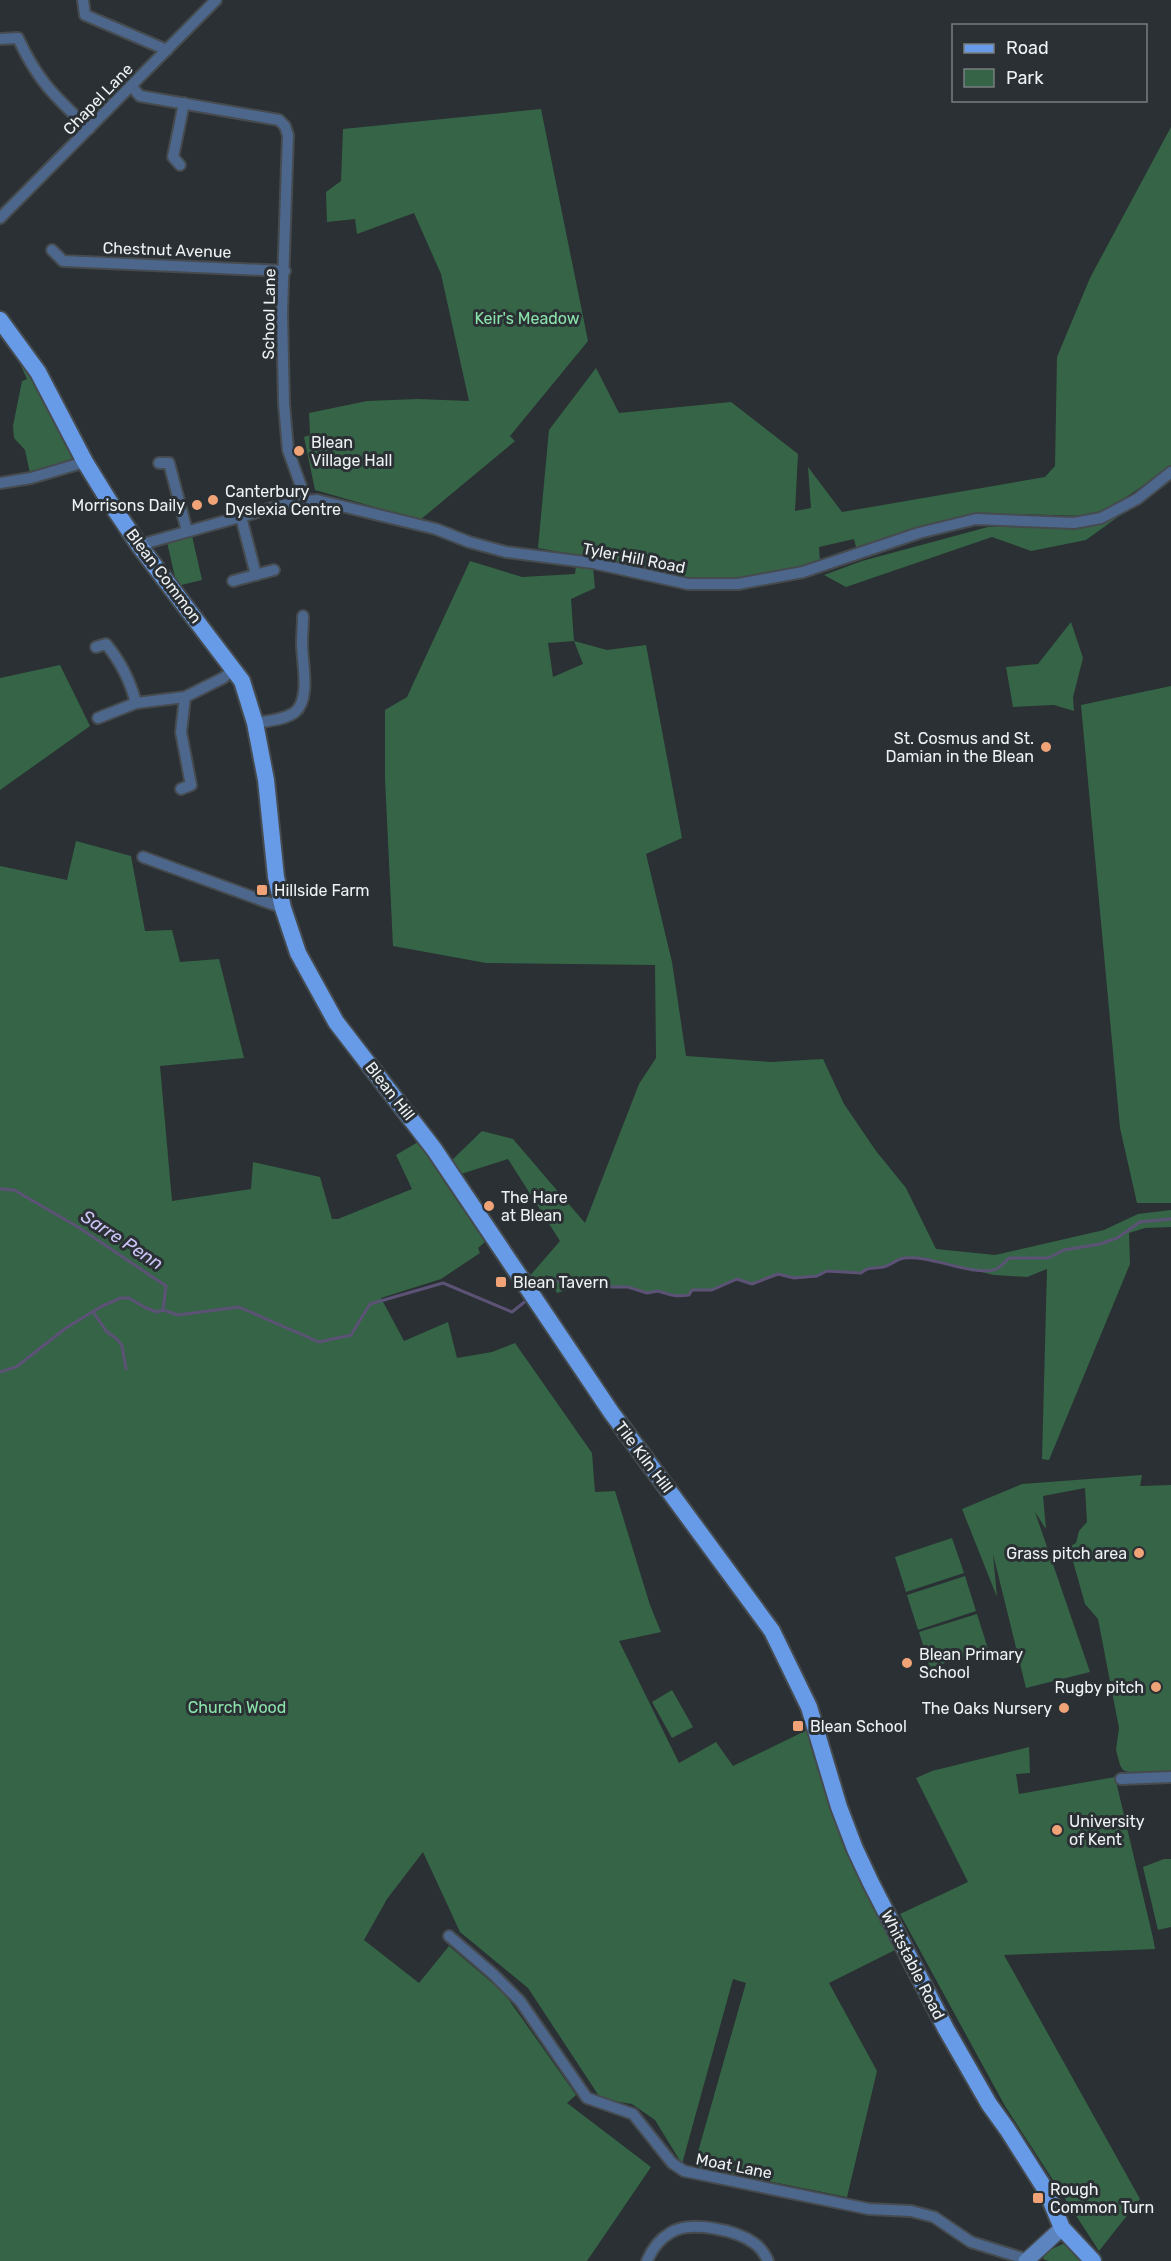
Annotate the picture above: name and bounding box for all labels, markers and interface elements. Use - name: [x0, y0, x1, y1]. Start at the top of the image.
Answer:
- legend: [952, 24, 1147, 102]
- text: Road: [1006, 37, 1049, 59]
- street label: Chapel Lane: [59, 59, 137, 139]
- text: Park: [1006, 67, 1044, 89]
- street label: Chestnut Avenue: [102, 238, 232, 262]
- street label: School Lane: [259, 268, 279, 360]
- park label: Keir's Meadow: [474, 309, 580, 328]
- place label: Blean Village Hall: [311, 433, 392, 470]
- marker: Blean Village Hall: [292, 444, 306, 458]
- place label: Canterbury Dyslexia Centre: [225, 482, 341, 519]
- marker: Canterbury Dyslexia Centre: [206, 493, 220, 507]
- place label: Morrisons Daily: [72, 496, 185, 515]
- marker: Morrisons Daily: [190, 498, 204, 512]
- street label: Blean Common: [122, 525, 206, 627]
- street label: Tyler Hill Road: [581, 539, 687, 577]
- place label: St. Cosmus and St. Damian in the Blean: [886, 729, 1034, 766]
- marker: St. Cosmus and St. Damian in the Blean: [1039, 740, 1053, 754]
- place label: Hillside Farm: [274, 881, 370, 900]
- marker: Hillside Farm: [255, 883, 269, 897]
- street label: Blean Hill: [361, 1058, 419, 1124]
- place label: The Hare at Blean: [501, 1188, 568, 1225]
- marker: The Hare at Blean: [482, 1199, 496, 1213]
- water label: Sarre Penn: [77, 1205, 167, 1275]
- place label: Blean Tavern: [513, 1273, 608, 1292]
- marker: Blean Tavern: [494, 1275, 508, 1289]
- street label: Tile Kiln Hill: [611, 1418, 677, 1496]
- place label: Grass pitch area: [1006, 1544, 1127, 1563]
- marker: Grass pitch area: [1132, 1546, 1146, 1560]
- place label: Blean Primary School: [919, 1645, 1023, 1682]
- marker: Blean Primary School: [900, 1656, 914, 1670]
- place label: Rugby pitch: [1055, 1678, 1144, 1697]
- marker: Rugby pitch: [1149, 1680, 1163, 1694]
- park label: Church Wood: [188, 1698, 286, 1717]
- place label: The Oaks Nursery: [922, 1699, 1052, 1718]
- marker: The Oaks Nursery: [1057, 1701, 1071, 1715]
- place label: Blean School: [810, 1717, 907, 1736]
- marker: Blean School: [791, 1719, 805, 1733]
- place label: University of Kent: [1069, 1812, 1145, 1849]
- marker: University of Kent: [1050, 1823, 1064, 1837]
- street label: Whitstable Road: [877, 1907, 949, 2023]
- street label: Moat Lane: [694, 2149, 774, 2183]
- place label: Rough Common Turn: [1050, 2180, 1154, 2217]
- marker: Rough Common Turn: [1031, 2191, 1045, 2205]

